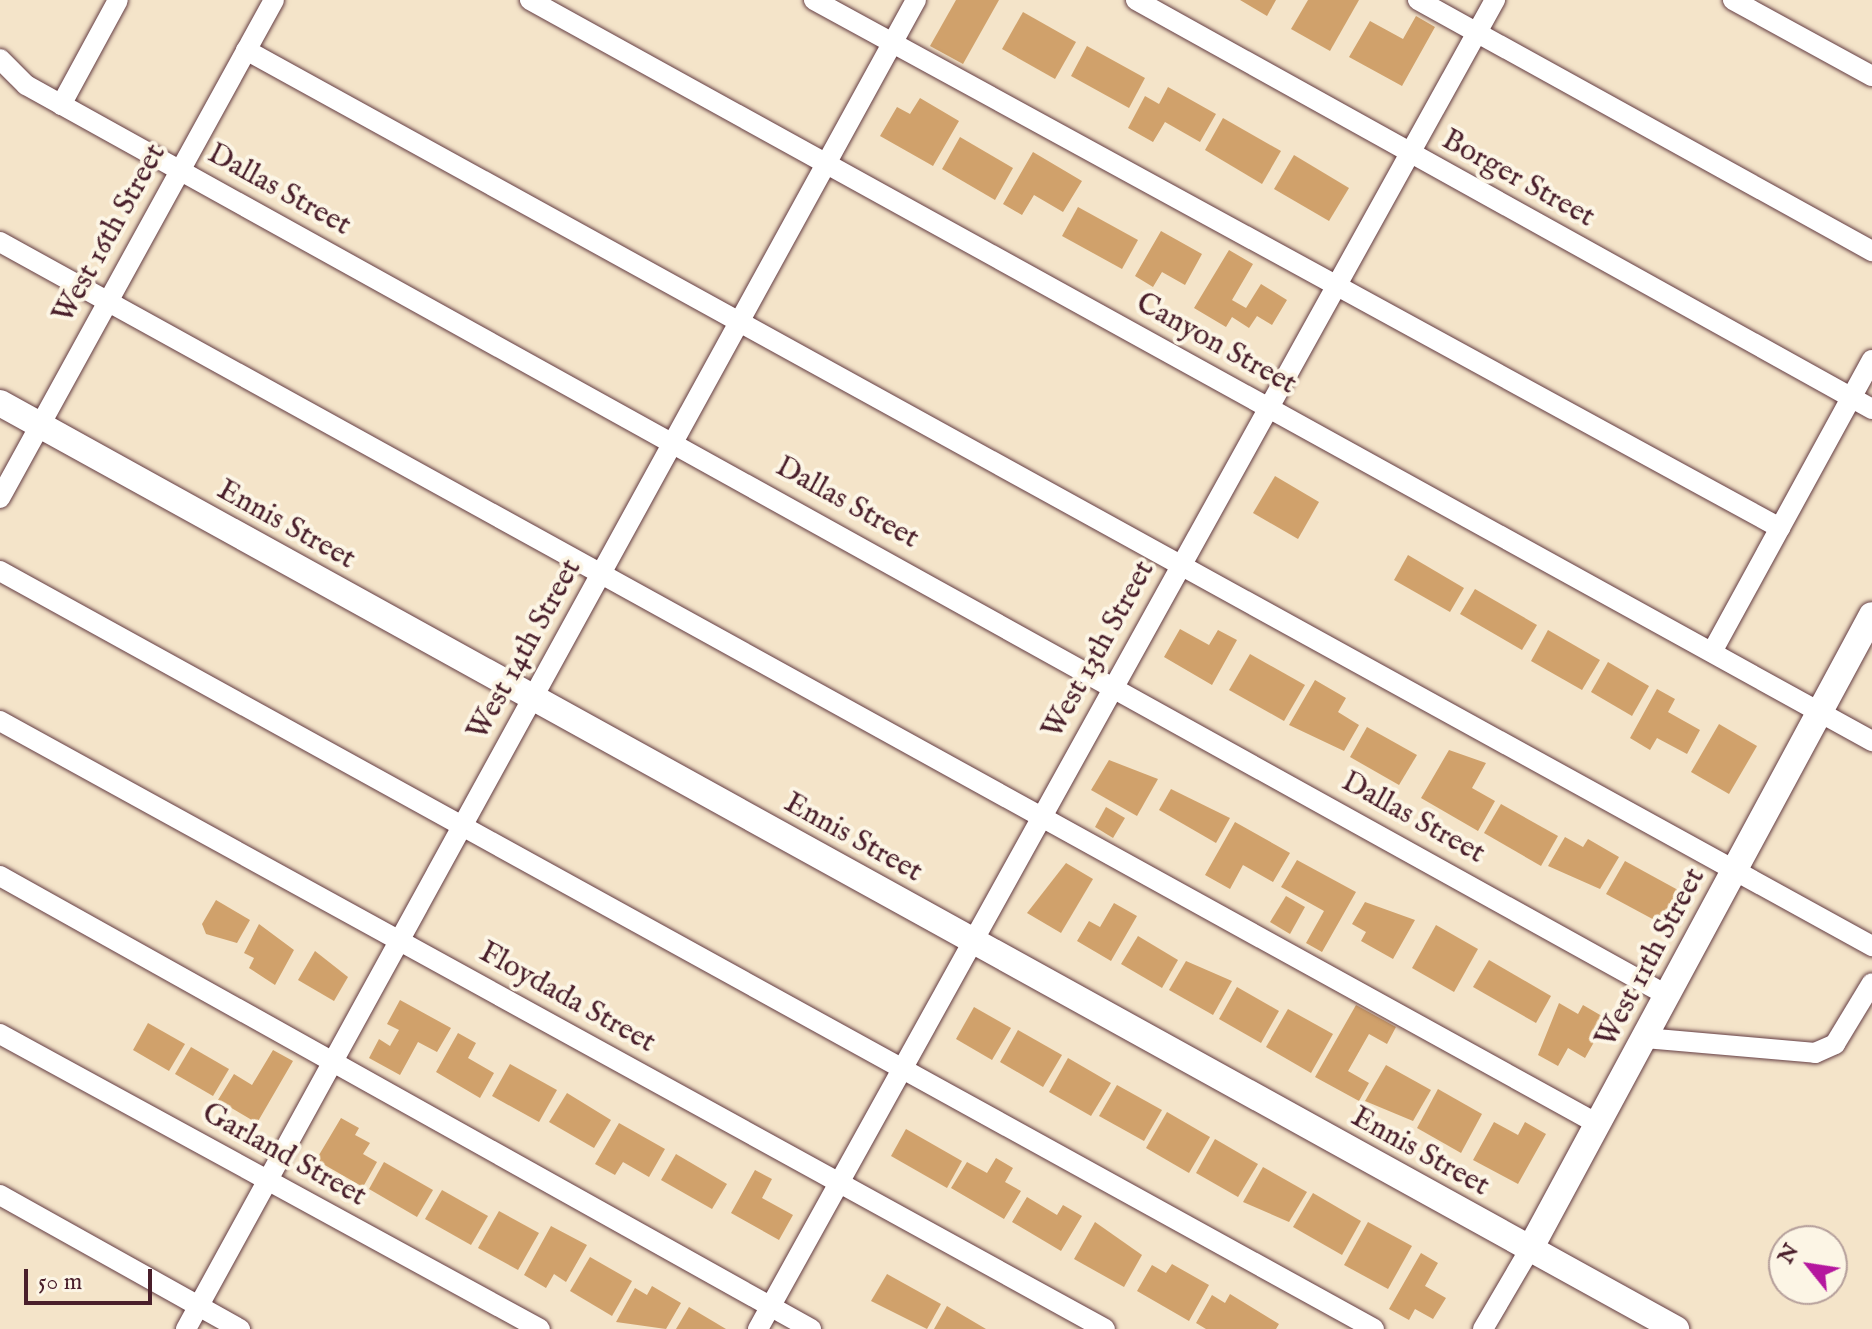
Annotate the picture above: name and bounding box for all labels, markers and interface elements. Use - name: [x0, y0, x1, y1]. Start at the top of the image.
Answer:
- street label: Borger Street: [1435, 122, 1601, 236]
- street label: Dallas Street: [201, 136, 357, 244]
- street label: West 16th Street: [46, 138, 174, 330]
- street label: Canyon Street: [1130, 285, 1302, 403]
- street label: Dallas Street: [769, 449, 925, 557]
- street label: Ennis Street: [211, 472, 361, 578]
- street label: West 14th Street: [460, 553, 590, 747]
- street label: West 13th Street: [1035, 555, 1163, 745]
- street label: Dallas Street: [1335, 764, 1491, 872]
- street label: Ennis Street: [778, 785, 928, 891]
- street label: West 11th Street: [1589, 862, 1713, 1054]
- street label: Floydada Street: [472, 935, 662, 1061]
- street label: Garland Street: [196, 1095, 372, 1215]
- street label: Ennis Street: [1345, 1099, 1495, 1205]
- north arrow: [1768, 1225, 1848, 1305]
- text: N: [1772, 1239, 1806, 1269]
- scale bar: [28, 1253, 156, 1303]
- text: 50 m: [38, 1267, 82, 1298]

